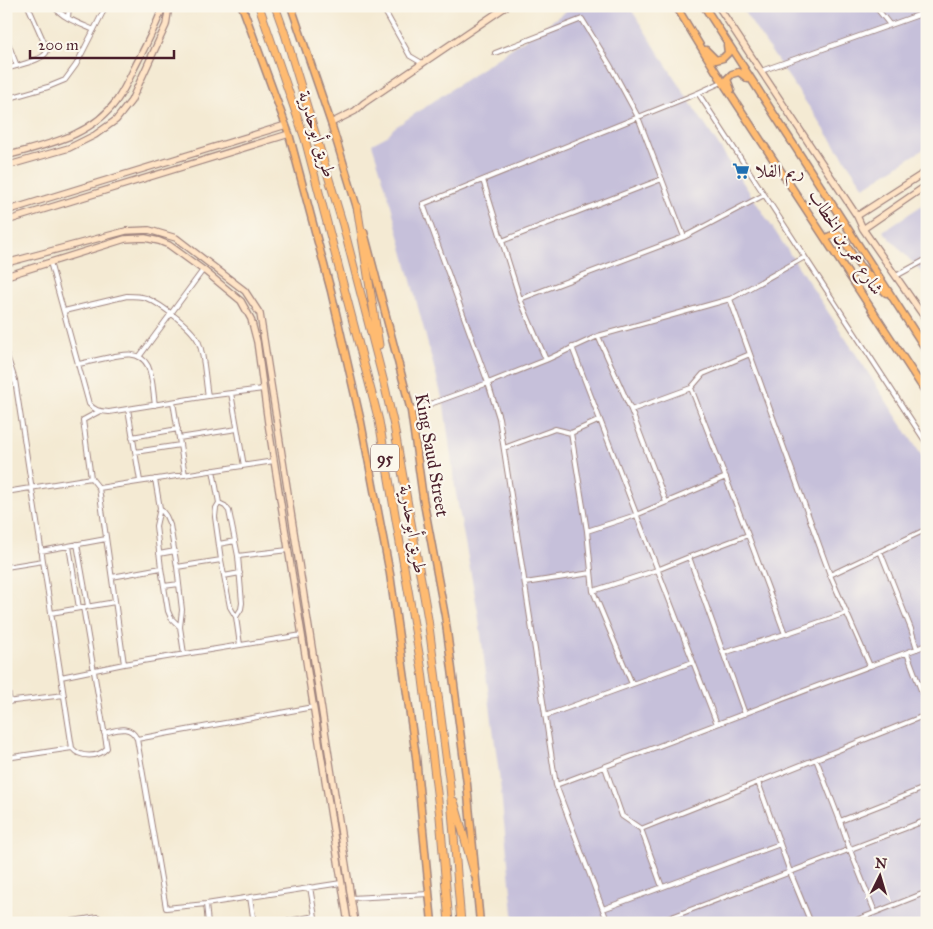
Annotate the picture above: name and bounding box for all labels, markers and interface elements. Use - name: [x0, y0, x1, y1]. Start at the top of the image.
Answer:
- scale bar: [30, 28, 174, 60]
- text: 200 m: [38, 36, 79, 54]
- street label: طريق أبوحدرية: [292, 87, 343, 180]
- place label: ريم الفلا: [755, 160, 805, 187]
- supermarket icon: ريم الفلا: [731, 161, 751, 181]
- street label: شارع عمر بن الخطاب: [800, 185, 888, 301]
- street label: King Saud Street: [409, 392, 454, 519]
- road number: 95: [371, 444, 399, 472]
- street label: طريق أبوحدرية: [393, 483, 434, 575]
- north arrow: [856, 852, 906, 902]
- text: N: [874, 855, 888, 873]

